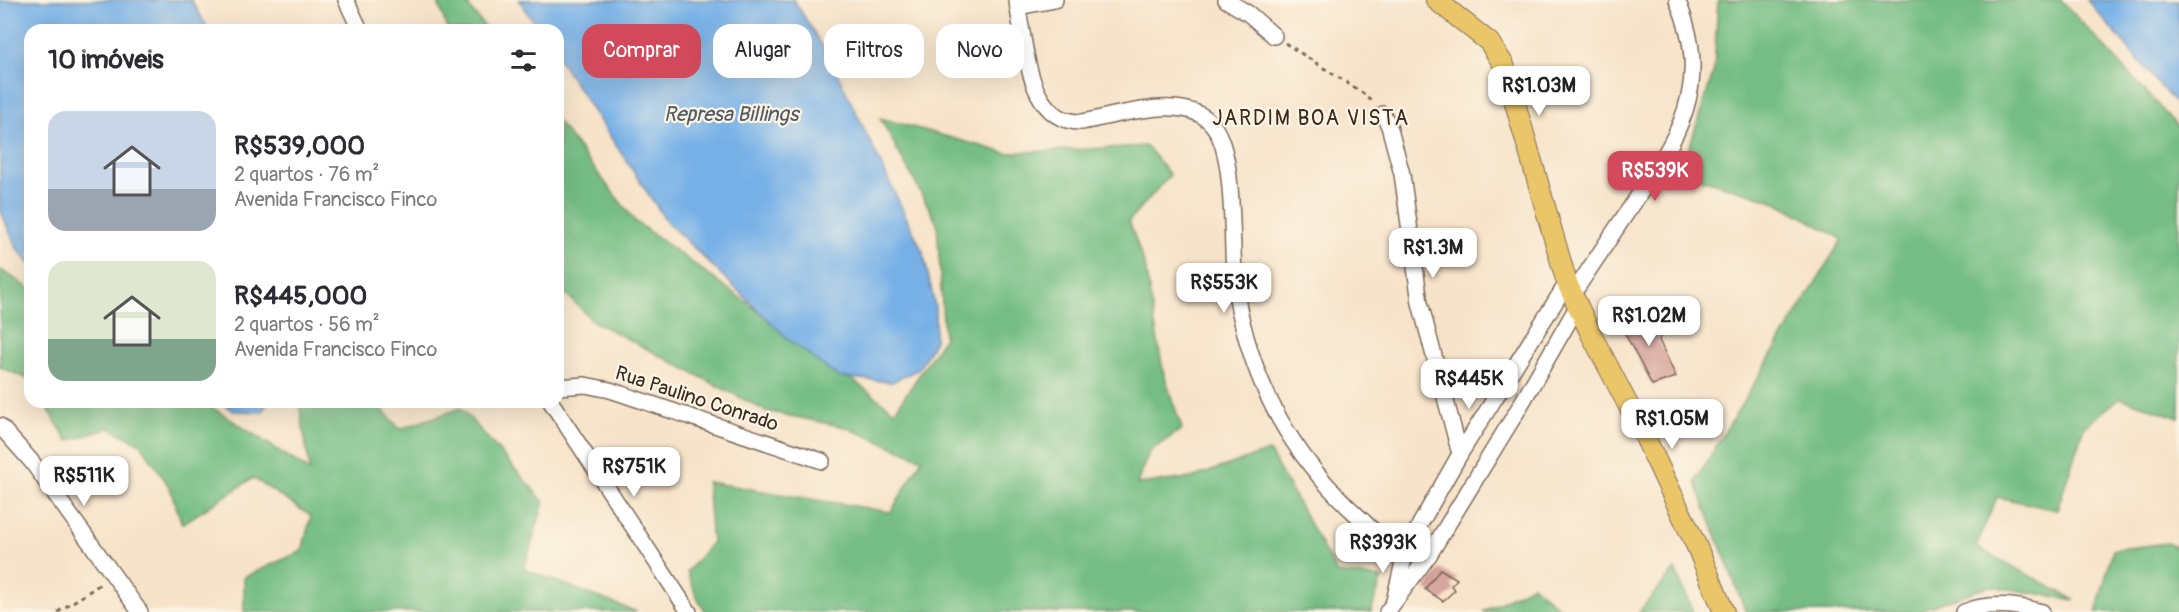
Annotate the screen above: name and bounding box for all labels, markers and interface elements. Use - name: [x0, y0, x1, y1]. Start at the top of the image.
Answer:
- chip: Comprar: [582, 24, 701, 78]
- chip: Alugar: [713, 24, 812, 78]
- chip: Filtros: [824, 24, 924, 78]
- chip: Novo: [936, 24, 1024, 78]
- text: 10 imóveis: [48, 44, 164, 76]
- icon: filters: [507, 44, 540, 77]
- pin: R$1.03M: [1484, 66, 1594, 117]
- text: R$1.03M: [1502, 73, 1576, 98]
- water label: Represa Billings: [664, 101, 801, 128]
- district label: JARDIM BOA VISTA: [1212, 105, 1410, 132]
- text: R$539,000: [234, 130, 365, 162]
- icon: home: [96, 135, 168, 207]
- pin: R$539K: [1606, 151, 1704, 202]
- text: R$539K: [1622, 158, 1688, 183]
- text: 2 quartos · 76 m²: [234, 162, 379, 187]
- text: Avenida Francisco Finco: [234, 187, 437, 212]
- pin: R$1.3M: [1384, 228, 1482, 279]
- text: R$1.3M: [1403, 235, 1463, 260]
- pin: R$553K: [1175, 263, 1273, 314]
- text: R$553K: [1190, 270, 1258, 295]
- text: R$445,000: [234, 280, 367, 312]
- icon: home: [96, 285, 168, 357]
- pin: R$1.02M: [1594, 296, 1704, 347]
- text: R$1.02M: [1612, 303, 1686, 328]
- text: 2 quartos · 56 m²: [234, 312, 380, 337]
- text: Avenida Francisco Finco: [234, 337, 437, 362]
- pin: R$445K: [1420, 359, 1518, 410]
- street label: Rua Paulino Conrado: [612, 360, 782, 437]
- text: R$445K: [1435, 366, 1503, 391]
- pin: R$1.05M: [1617, 399, 1727, 450]
- text: R$1.05M: [1635, 406, 1709, 431]
- pin: R$751K: [585, 447, 683, 498]
- text: R$751K: [602, 454, 666, 479]
- pin: R$511K: [35, 456, 133, 507]
- text: R$511K: [54, 463, 114, 488]
- pin: R$393K: [1334, 523, 1432, 574]
- text: R$393K: [1349, 530, 1417, 555]

